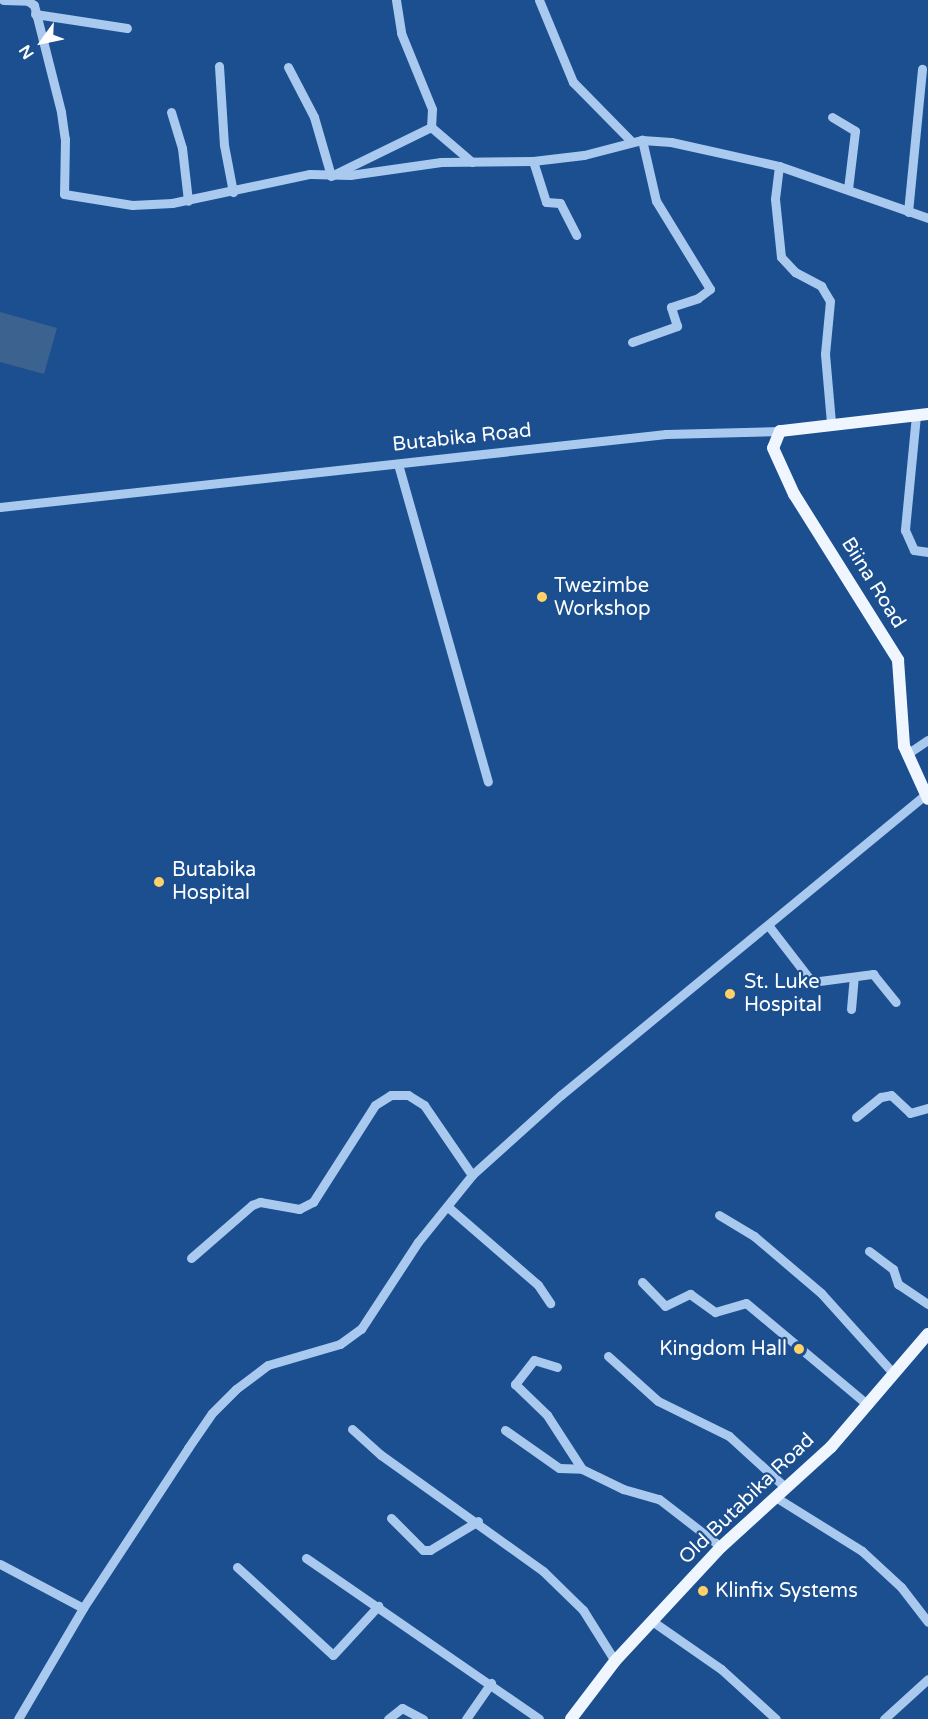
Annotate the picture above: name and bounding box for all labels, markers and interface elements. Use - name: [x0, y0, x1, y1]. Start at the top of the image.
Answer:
- north arrow: [12, 12, 72, 72]
- text: N: [15, 41, 39, 63]
- street label: Butabika Road: [391, 419, 533, 457]
- street label: Biina Road: [836, 533, 910, 633]
- place label: Twezimbe Workshop: [554, 574, 650, 621]
- marker: Twezimbe Workshop: [535, 590, 549, 604]
- place label: Butabika Hospital: [172, 858, 256, 905]
- marker: Butabika Hospital: [150, 873, 168, 891]
- place label: St. Luke Hospital: [744, 970, 822, 1017]
- marker: St. Luke Hospital: [721, 985, 739, 1003]
- place label: Kingdom Hall: [659, 1337, 787, 1361]
- marker: Kingdom Hall: [792, 1342, 806, 1356]
- street label: Old Butabika Road: [674, 1428, 820, 1570]
- place label: Klinfix Systems: [715, 1579, 858, 1603]
- marker: Klinfix Systems: [696, 1584, 710, 1598]

